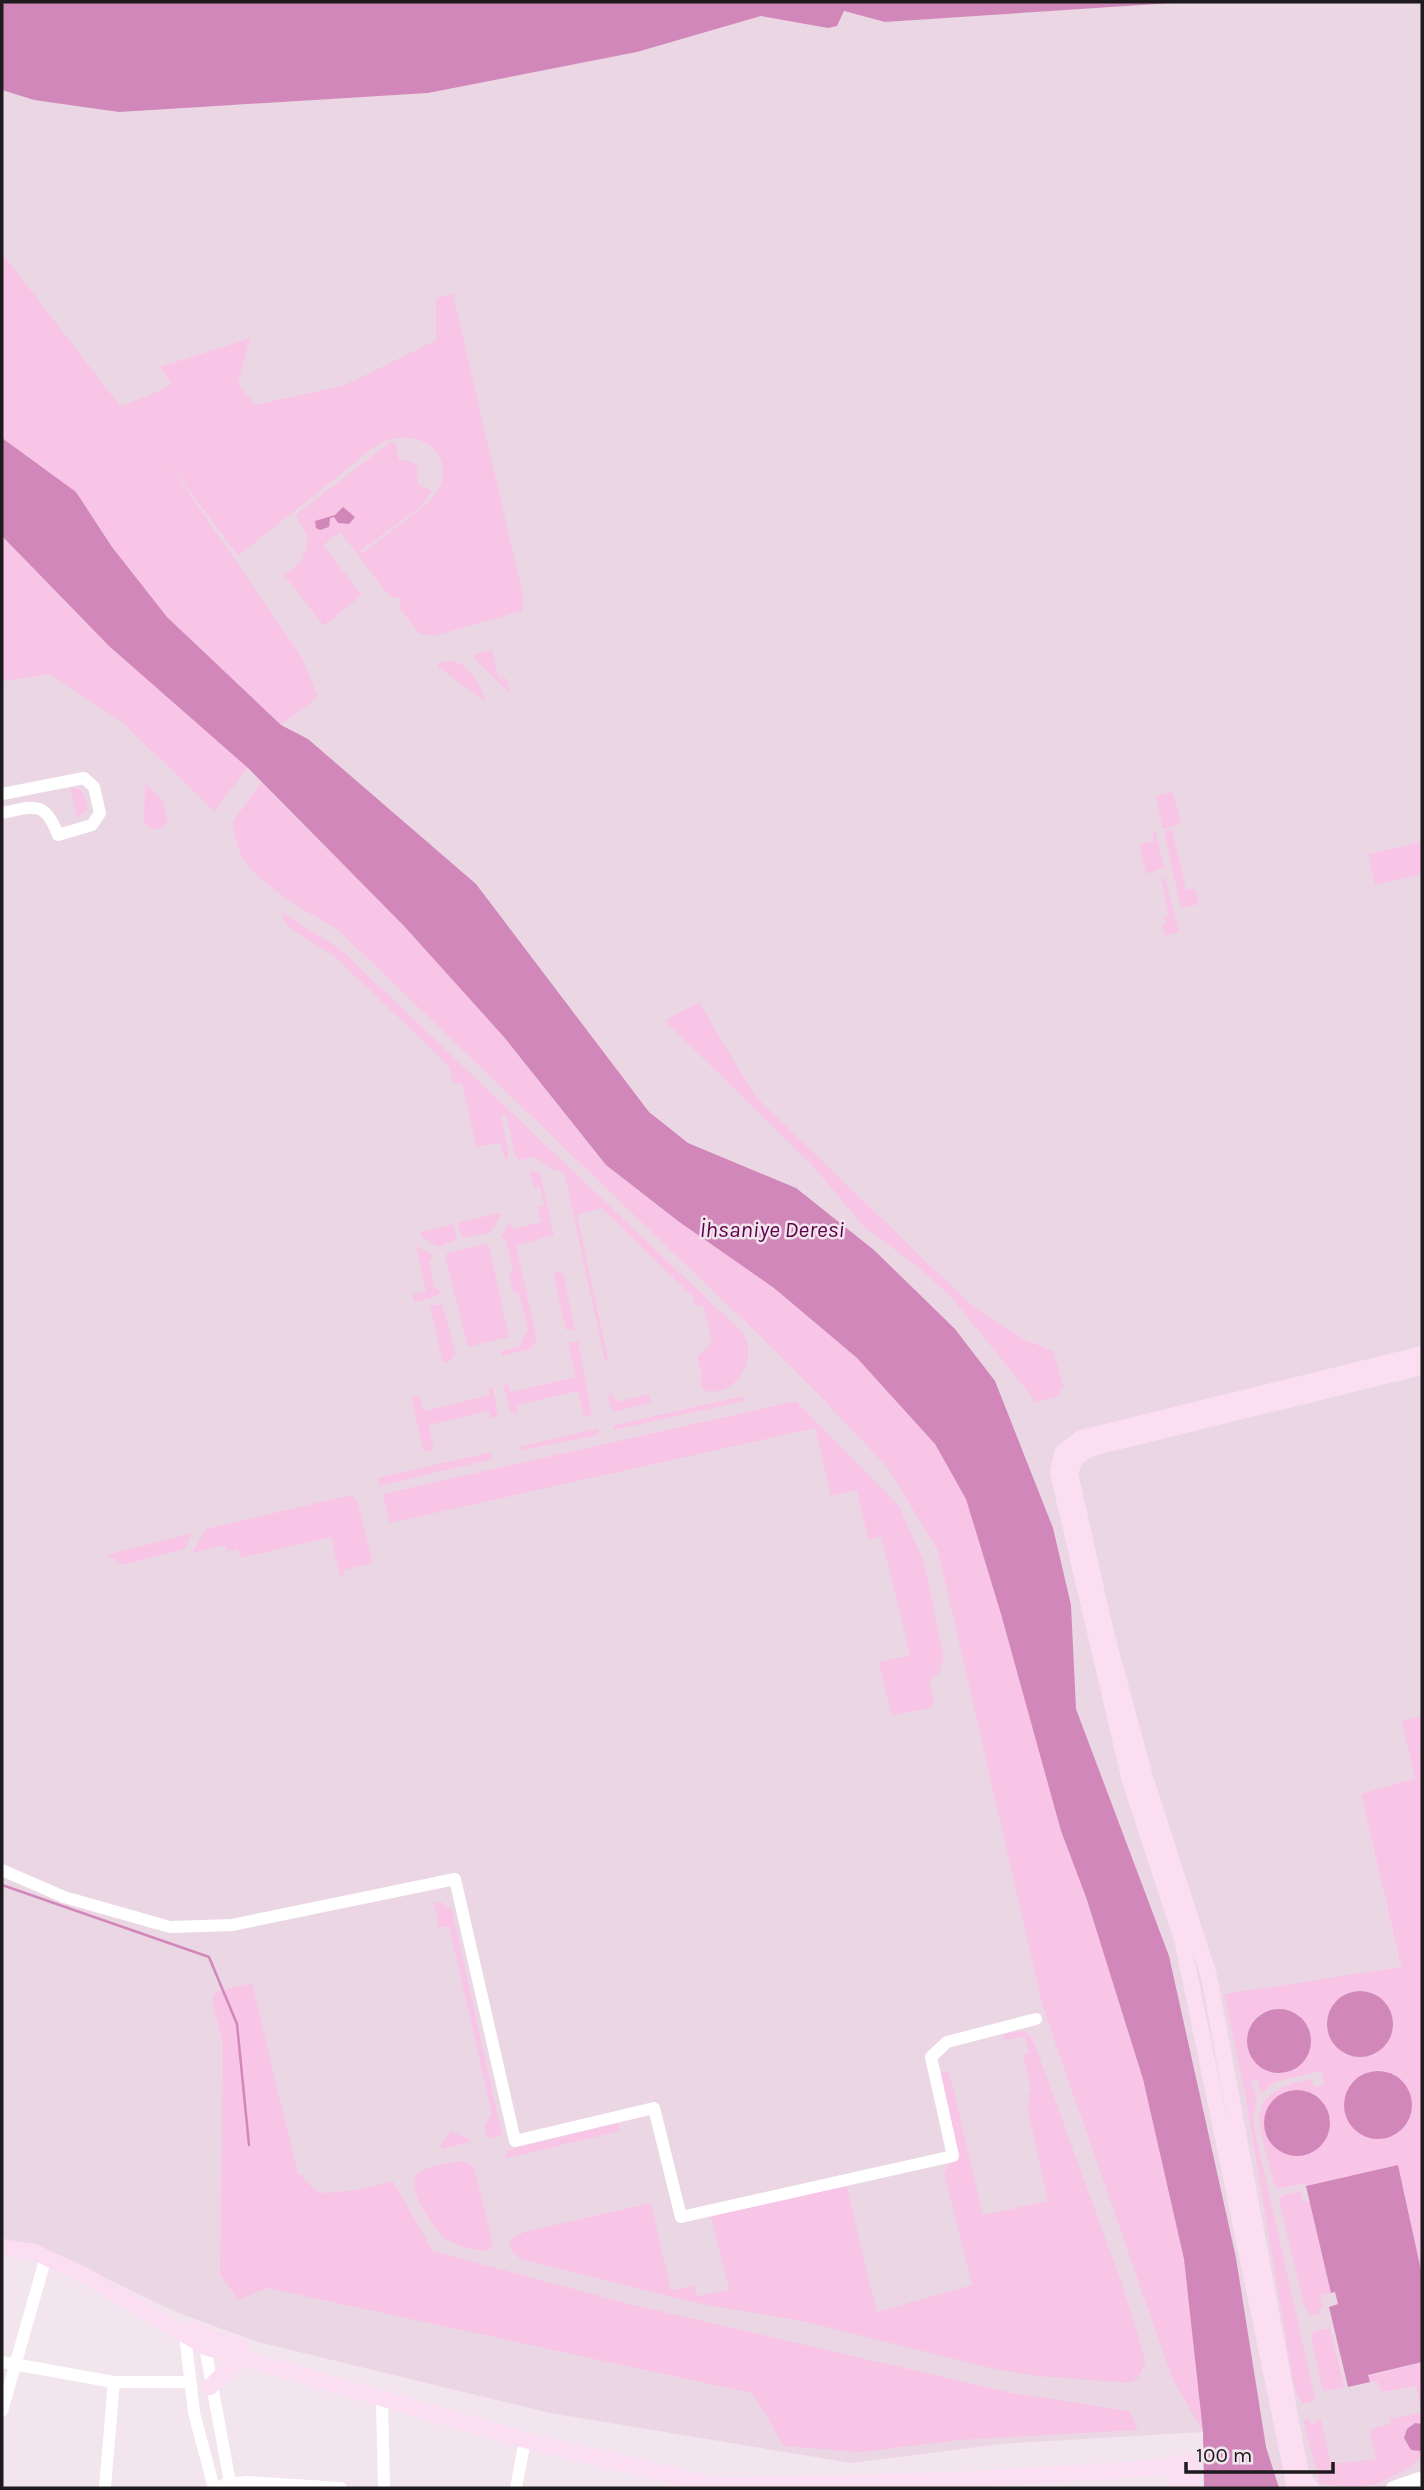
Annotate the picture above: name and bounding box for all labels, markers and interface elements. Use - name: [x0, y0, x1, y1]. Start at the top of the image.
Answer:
- water label: İhsaniye Deresi: [700, 1216, 845, 1243]
- scale bar: [1186, 2430, 1333, 2474]
- text: 100 m: [1196, 2443, 1253, 2467]

